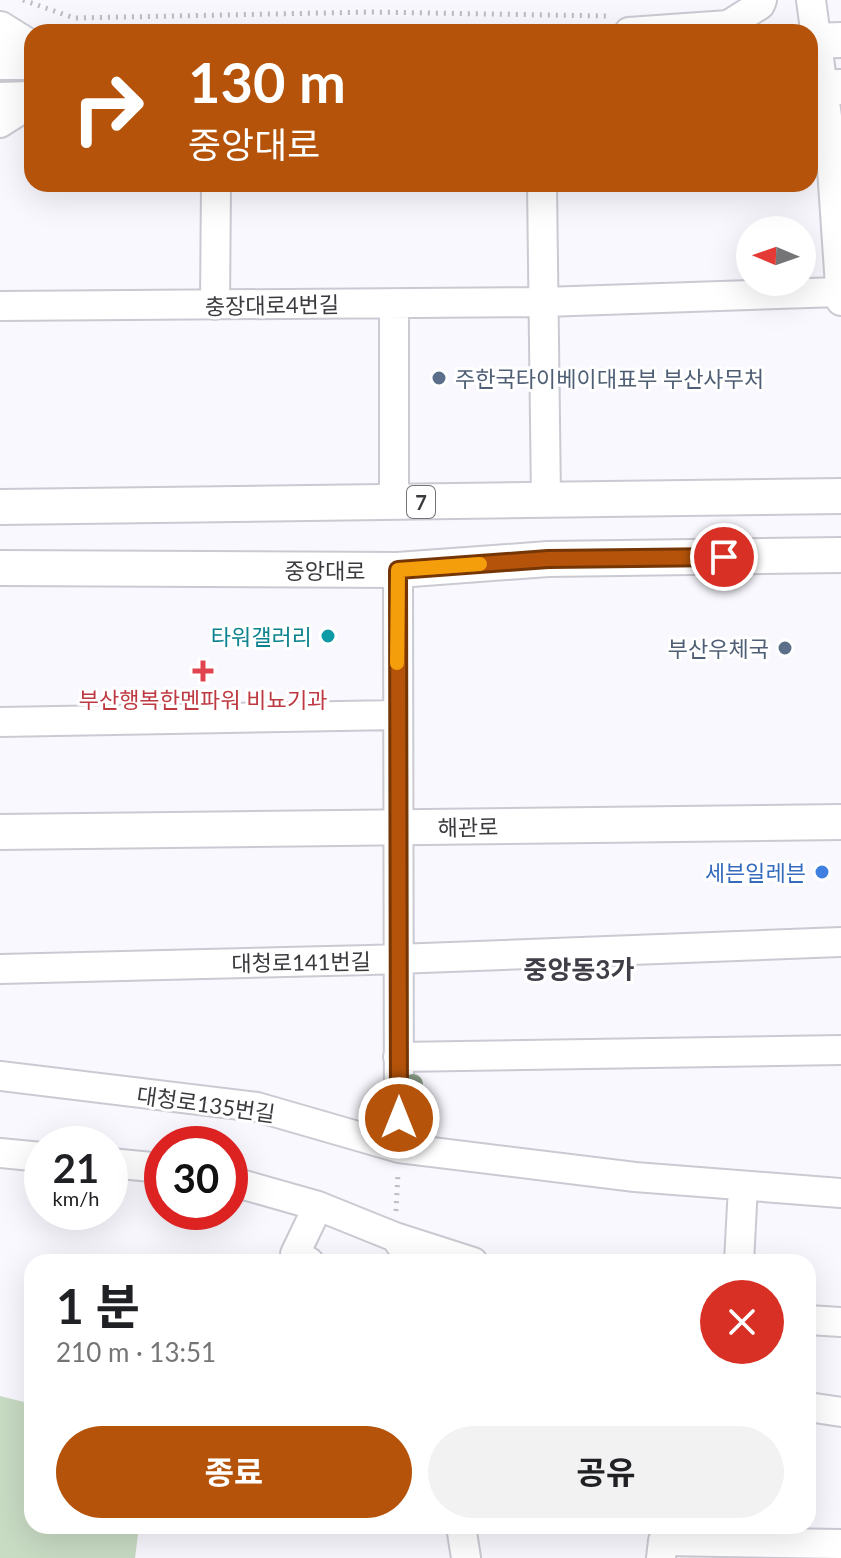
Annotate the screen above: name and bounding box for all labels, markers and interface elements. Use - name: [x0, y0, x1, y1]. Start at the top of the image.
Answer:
- text: 130 m: [188, 48, 346, 115]
- icon: right: [56, 56, 160, 160]
- text: 중앙대로: [188, 122, 320, 166]
- north arrow: [736, 216, 816, 296]
- map controls: [736, 216, 816, 296]
- street label: 충장대로4번길: [205, 290, 339, 320]
- place label: 주한국타이베이대표부 부산사무처: [455, 365, 764, 392]
- marker: 주한국타이베이대표부 부산사무처: [430, 369, 448, 387]
- road number: 7: [407, 486, 435, 518]
- pin: [690, 523, 758, 591]
- icon: arrive: [702, 535, 746, 579]
- street label: 중앙대로: [285, 557, 365, 584]
- place label: 타워갤러리: [211, 623, 312, 650]
- marker: 타워갤러리: [319, 627, 337, 645]
- place label: 부산우체국: [668, 635, 769, 662]
- marker: 부산우체국: [776, 639, 794, 657]
- marker: 부산행복한멘파워 비뇨기과: [192, 660, 214, 682]
- place label: 부산행복한멘파워 비뇨기과: [79, 686, 327, 713]
- street label: 해관로: [437, 813, 499, 841]
- place label: 세븐일레븐: [705, 859, 806, 886]
- marker: 세븐일레븐: [813, 863, 831, 881]
- street label: 대청로141번길: [231, 947, 371, 977]
- district label: 중앙동3가: [524, 953, 634, 985]
- position arrow: [357, 1076, 441, 1160]
- street label: 대청로135번길: [135, 1081, 277, 1127]
- speed limit sign: 30: [144, 1126, 248, 1230]
- text: 21: [53, 1144, 99, 1192]
- text: km/h: [53, 1186, 99, 1210]
- text: 1 분: [56, 1277, 140, 1334]
- button: close: [700, 1280, 784, 1364]
- text: 210 m · 13:51: [56, 1336, 216, 1368]
- button: 종료: [56, 1426, 412, 1518]
- button: 공유: [428, 1426, 784, 1518]

